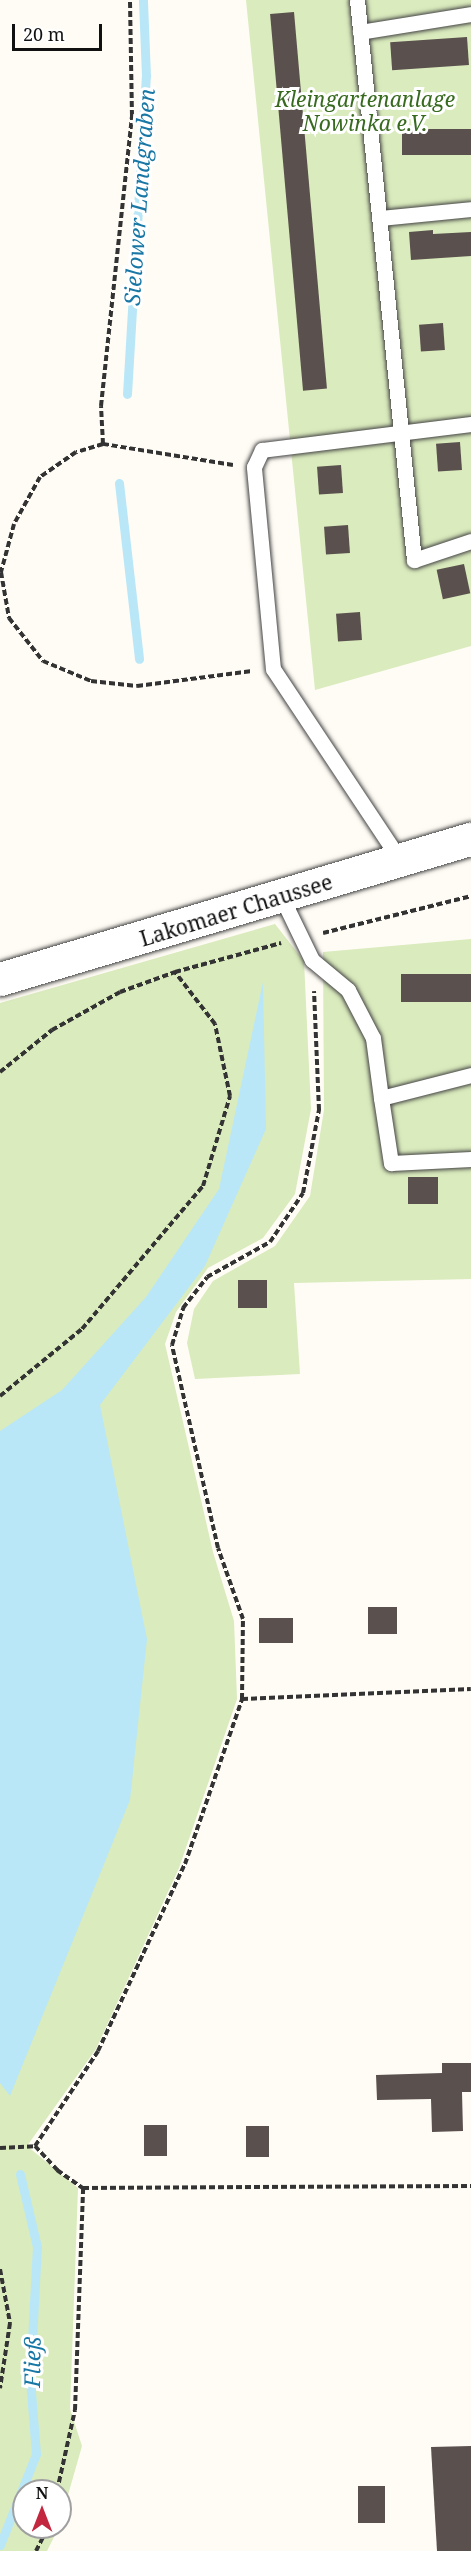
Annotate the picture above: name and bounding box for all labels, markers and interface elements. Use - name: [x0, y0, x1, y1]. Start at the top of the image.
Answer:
- scale bar: [15, 12, 105, 50]
- text: 20 m: [23, 22, 65, 46]
- park label: Kleingartenanlage Nowinka e.V.: [275, 86, 455, 136]
- water label: Sielower Landgraben: [118, 88, 160, 306]
- street label: Lakomaer Chaussee: [137, 869, 335, 951]
- water label: Fließ: [18, 2336, 46, 2388]
- north arrow: [12, 2479, 72, 2539]
- text: N: [36, 2482, 48, 2504]

